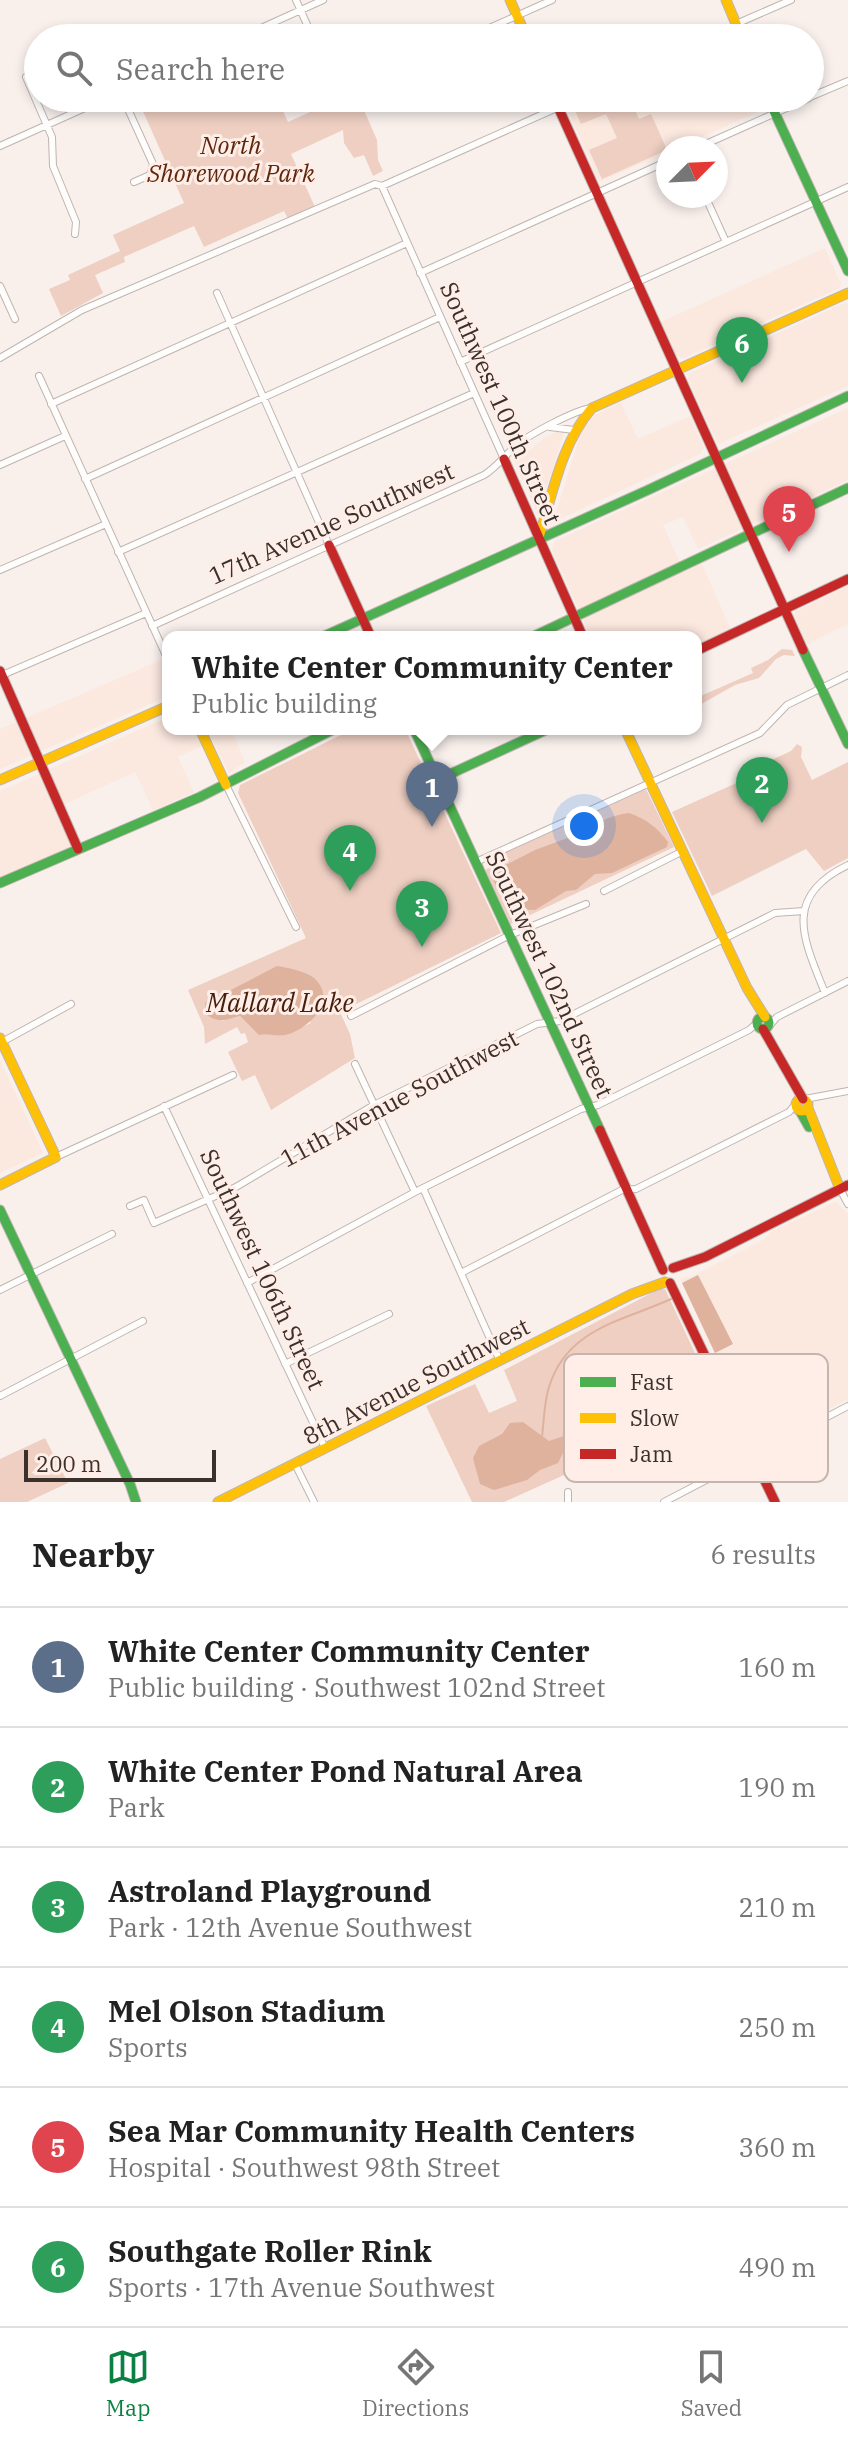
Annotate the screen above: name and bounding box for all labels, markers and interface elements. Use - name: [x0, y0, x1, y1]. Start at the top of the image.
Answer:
- search box: [24, 24, 824, 112]
- icon: search: [52, 46, 96, 90]
- text: Search here: [116, 49, 285, 88]
- park label: North Shorewood Park: [146, 129, 315, 189]
- north arrow: [656, 136, 728, 208]
- street label: Southwest 100th Street: [433, 277, 569, 529]
- pin: 6: [716, 317, 768, 383]
- street label: 17th Avenue Southwest: [204, 455, 458, 591]
- pin: 5: [763, 486, 815, 552]
- popup: [162, 631, 702, 735]
- text: White Center Community Center: [191, 647, 673, 686]
- text: Public building: [191, 686, 377, 720]
- pin: 2: [736, 757, 788, 823]
- pin: 1: [406, 761, 458, 827]
- your location: [564, 806, 604, 846]
- pin: 4: [324, 825, 376, 891]
- street label: Southwest 102nd Street: [479, 845, 621, 1103]
- pin: 3: [396, 881, 448, 947]
- water label: Mallard Lake: [205, 985, 354, 1019]
- street label: 11th Avenue Southwest: [275, 1022, 523, 1174]
- street label: Southwest 106th Street: [193, 1143, 333, 1395]
- street label: 8th Avenue Southwest: [297, 1310, 535, 1452]
- legend: [564, 1354, 828, 1482]
- text: Fast: [630, 1367, 673, 1396]
- text: Slow: [630, 1403, 679, 1432]
- text: Jam: [630, 1439, 673, 1468]
- scale bar: [24, 1446, 216, 1482]
- text: 200 m: [36, 1449, 102, 1478]
- text: Nearby: [32, 1532, 154, 1576]
- text: 6 results: [710, 1537, 816, 1571]
- text: White Center Community Center: [108, 1631, 590, 1670]
- text: 1: [50, 1650, 66, 1684]
- text: 160 m: [738, 1650, 816, 1684]
- text: Public building · Southwest 102nd Street: [108, 1670, 605, 1704]
- text: White Center Pond Natural Area: [108, 1751, 583, 1790]
- text: 2: [50, 1770, 66, 1804]
- text: 190 m: [738, 1770, 816, 1804]
- text: Park: [108, 1790, 165, 1824]
- text: Astroland Playground: [108, 1871, 432, 1910]
- text: 3: [50, 1890, 66, 1924]
- text: 210 m: [738, 1890, 816, 1924]
- text: Park · 12th Avenue Southwest: [108, 1910, 472, 1944]
- text: Mel Olson Stadium: [108, 1991, 385, 2030]
- text: 4: [50, 2010, 66, 2044]
- text: 250 m: [738, 2010, 816, 2044]
- text: Sports: [108, 2030, 188, 2064]
- text: Sea Mar Community Health Centers: [108, 2111, 635, 2150]
- text: 5: [50, 2130, 66, 2164]
- text: 360 m: [738, 2130, 816, 2164]
- text: Hospital · Southwest 98th Street: [108, 2150, 500, 2184]
- text: Southgate Roller Rink: [108, 2231, 432, 2270]
- text: 6: [50, 2250, 66, 2284]
- text: 490 m: [738, 2250, 816, 2284]
- text: Sports · 17th Avenue Southwest: [108, 2270, 495, 2304]
- tab: Map: [106, 2345, 150, 2422]
- tab: Directions: [362, 2345, 469, 2422]
- tab: Saved: [681, 2345, 742, 2422]

